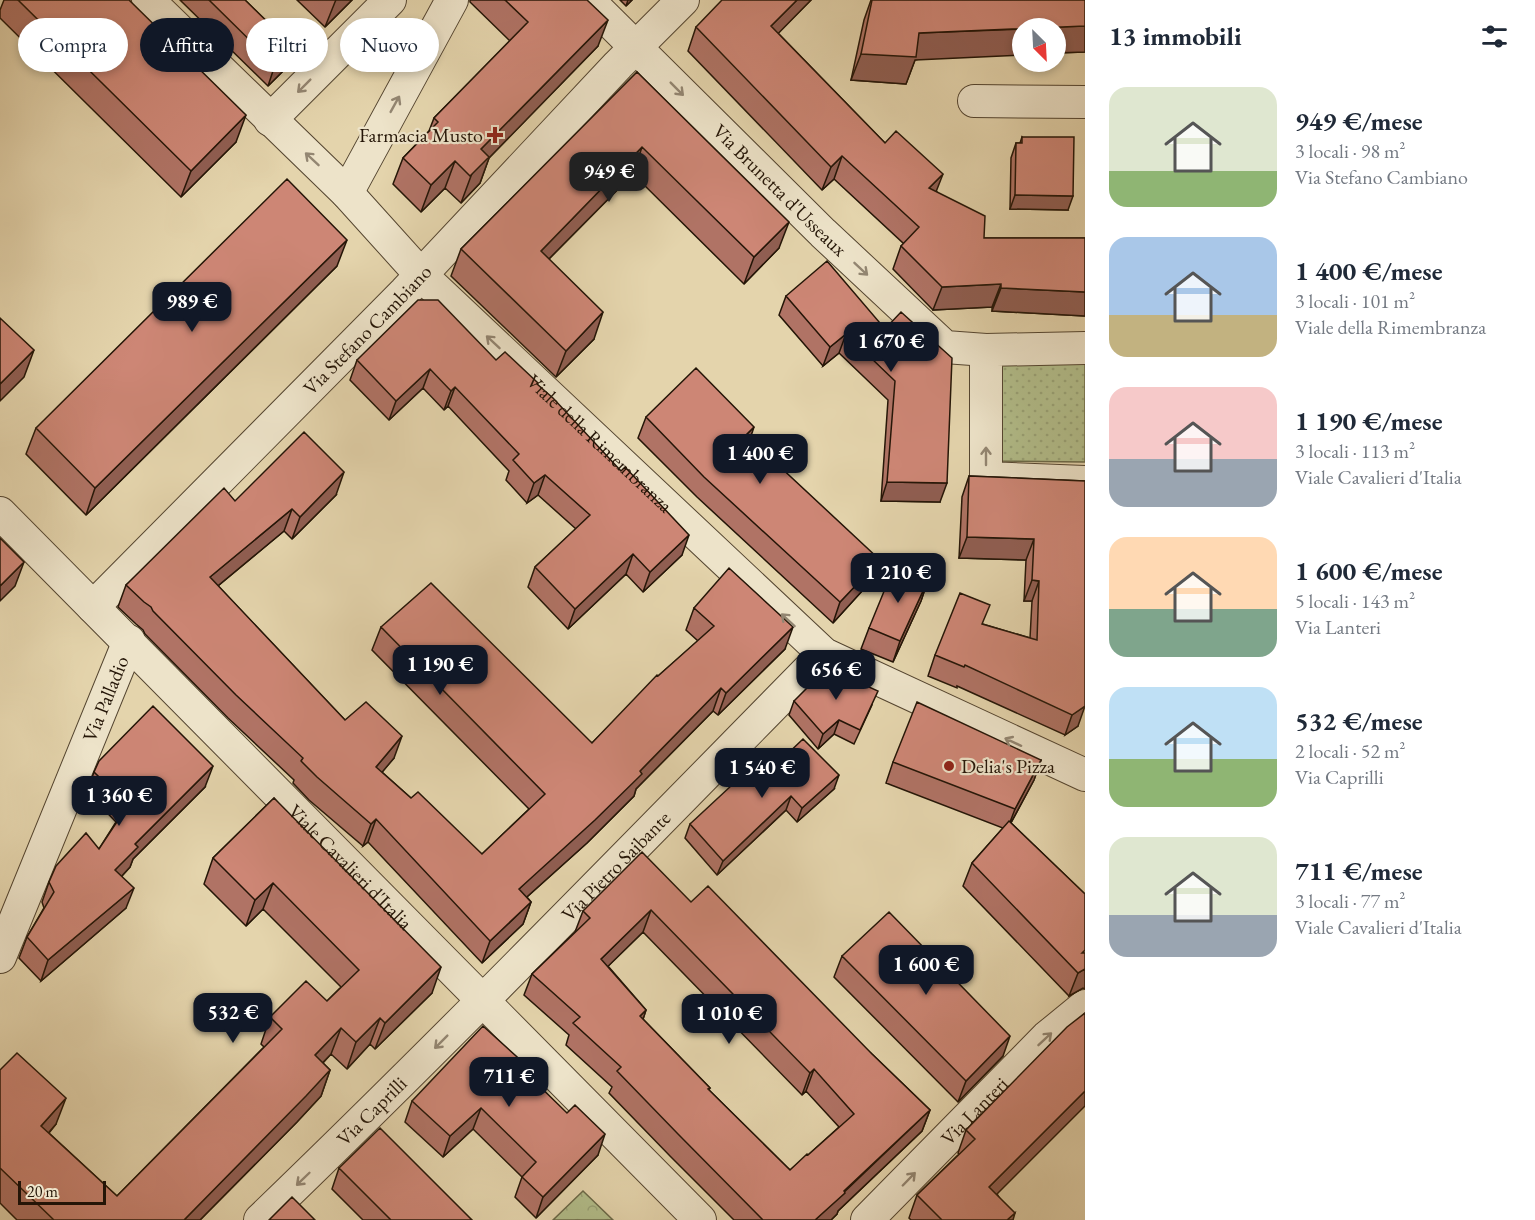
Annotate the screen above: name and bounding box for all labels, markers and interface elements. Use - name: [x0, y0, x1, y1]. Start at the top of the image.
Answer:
- chip: Compra: [18, 18, 128, 72]
- chip: Affitta: [140, 18, 234, 72]
- chip: Filtri: [246, 18, 328, 72]
- chip: Nuovo: [340, 18, 439, 72]
- north arrow: [1012, 18, 1066, 72]
- map controls: [1012, 18, 1066, 72]
- text: 13 immobili: [1109, 19, 1242, 53]
- icon: filters: [1478, 20, 1511, 53]
- one-way arrow: [297, 79, 311, 94]
- one-way arrow: [669, 82, 684, 96]
- one-way arrow: [389, 96, 401, 113]
- text: 949 €/mese: [1295, 104, 1423, 138]
- icon: home: [1157, 111, 1229, 183]
- street label: Via Brunetta d'Usseaux: [707, 118, 853, 262]
- place label: Farmacia Musto: [359, 122, 483, 148]
- marker: Farmacia Musto: [488, 128, 502, 142]
- text: 3 locali · 98 m²: [1295, 138, 1406, 164]
- one-way arrow: [304, 152, 319, 166]
- pin: 949 €: [567, 152, 651, 203]
- text: 949 €: [583, 158, 635, 184]
- text: Via Stefano Cambiano: [1295, 164, 1468, 190]
- text: 1 400 €/mese: [1295, 254, 1443, 288]
- street label: Via Stefano Cambiano: [297, 259, 437, 401]
- icon: home: [1157, 261, 1229, 333]
- one-way arrow: [854, 262, 869, 276]
- pin: 989 €: [150, 282, 234, 333]
- text: 989 €: [166, 288, 218, 314]
- text: 3 locali · 101 m²: [1295, 288, 1415, 314]
- text: Viale della Rimembranza: [1295, 314, 1486, 340]
- pin: 1 670 €: [836, 322, 946, 373]
- text: 1 670 €: [858, 328, 924, 354]
- one-way arrow: [485, 335, 500, 350]
- street label: Viale della Rimembranza: [521, 368, 678, 518]
- text: 1 190 €/mese: [1295, 404, 1443, 438]
- icon: home: [1157, 411, 1229, 483]
- pin: 1 400 €: [705, 434, 815, 485]
- text: 3 locali · 113 m²: [1295, 438, 1415, 464]
- text: 1 400 €: [727, 440, 793, 466]
- one-way arrow: [980, 446, 992, 466]
- text: Viale Cavalieri d'Italia: [1295, 464, 1462, 490]
- pin: 1 210 €: [843, 553, 953, 604]
- text: 1 600 €/mese: [1295, 554, 1443, 588]
- text: 1 210 €: [865, 559, 931, 585]
- icon: home: [1157, 561, 1229, 633]
- text: 5 locali · 143 m²: [1295, 588, 1415, 614]
- one-way arrow: [780, 613, 795, 627]
- text: Via Lanteri: [1295, 614, 1381, 640]
- pin: 1 190 €: [385, 645, 495, 696]
- pin: 656 €: [794, 650, 878, 701]
- text: 1 190 €: [407, 651, 473, 677]
- street label: Via Palladio: [76, 652, 135, 746]
- text: 656 €: [810, 656, 862, 682]
- text: 532 €/mese: [1295, 704, 1423, 738]
- icon: home: [1157, 711, 1229, 783]
- one-way arrow: [1004, 735, 1022, 747]
- text: 2 locali · 52 m²: [1295, 738, 1406, 764]
- pin: 1 540 €: [707, 748, 817, 799]
- place label: Delia's Pizza: [961, 753, 1055, 779]
- text: 1 540 €: [729, 754, 795, 780]
- marker: Delia's Pizza: [942, 759, 956, 773]
- text: Via Caprilli: [1295, 764, 1384, 790]
- pin: 1 360 €: [64, 776, 174, 827]
- text: 1 360 €: [86, 782, 152, 808]
- street label: Viale Cavalieri d'Italia: [282, 798, 418, 935]
- street label: Via Pietro Saibante: [556, 805, 676, 927]
- text: 711 €/mese: [1295, 854, 1423, 888]
- icon: home: [1157, 861, 1229, 933]
- text: 3 locali · 77 m²: [1295, 888, 1406, 914]
- text: Viale Cavalieri d'Italia: [1295, 914, 1462, 940]
- pin: 1 600 €: [871, 945, 981, 996]
- text: 1 600 €: [893, 951, 959, 977]
- pin: 532 €: [191, 993, 275, 1044]
- pin: 1 010 €: [674, 994, 784, 1045]
- text: 532 €: [207, 999, 259, 1025]
- text: 1 010 €: [696, 1000, 762, 1026]
- one-way arrow: [1037, 1032, 1052, 1046]
- one-way arrow: [434, 1034, 449, 1049]
- pin: 711 €: [467, 1057, 551, 1108]
- text: 711 €: [483, 1063, 535, 1089]
- street label: Via Caprilli: [331, 1071, 412, 1151]
- street label: Via Lanteri: [935, 1071, 1014, 1151]
- one-way arrow: [901, 1171, 916, 1186]
- one-way arrow: [295, 1172, 310, 1186]
- scale bar: [18, 1178, 106, 1206]
- text: 20 m: [27, 1181, 58, 1202]

